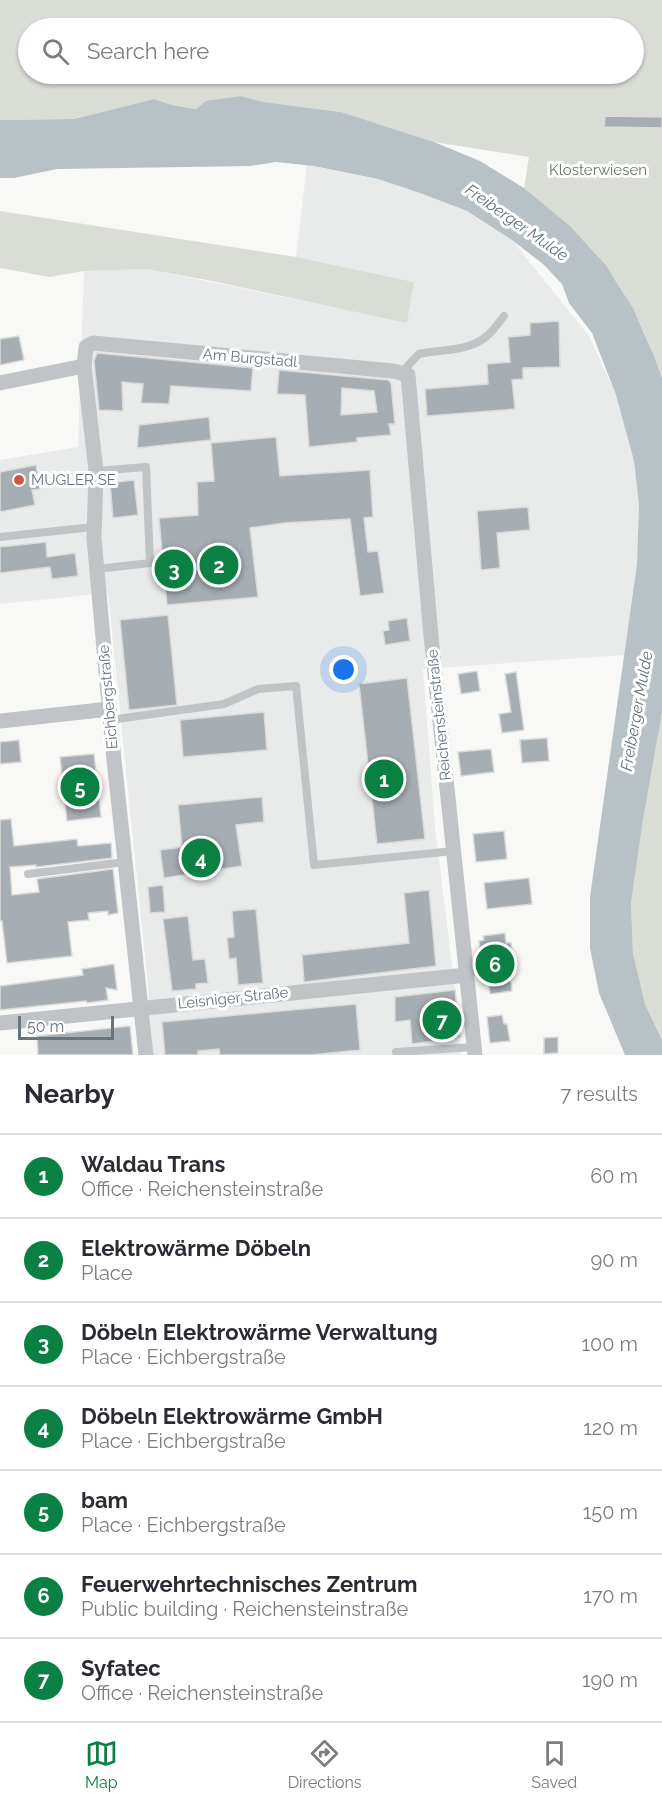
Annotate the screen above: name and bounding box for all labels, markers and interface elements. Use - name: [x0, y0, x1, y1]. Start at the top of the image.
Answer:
- search box: [18, 18, 644, 84]
- icon: search: [39, 35, 72, 68]
- text: Search here: [87, 38, 209, 64]
- park label: Klosterwiesen: [549, 161, 647, 179]
- water label: Freiberger Mulde: [462, 180, 572, 265]
- street label: Am Burgstadl: [202, 345, 299, 371]
- place label: MUGLER SE: [31, 471, 116, 489]
- marker: MUGLER SE: [12, 473, 26, 487]
- pin: 2: [200, 542, 238, 588]
- pin: 3: [154, 546, 194, 592]
- street label: Eichbergstraße: [94, 644, 122, 750]
- street label: Reichensteinstraße: [423, 648, 455, 782]
- water label: Freiberger Mulde: [617, 649, 656, 772]
- your location: [329, 655, 358, 684]
- pin: 1: [364, 756, 404, 802]
- pin: 5: [60, 764, 100, 810]
- pin: 4: [182, 836, 220, 880]
- pin: 6: [476, 942, 514, 986]
- street label: Leisniger Straße: [177, 983, 289, 1013]
- pin: 7: [422, 998, 462, 1042]
- scale bar: [18, 1013, 114, 1040]
- text: 50 m: [27, 1017, 64, 1036]
- text: Nearby: [24, 1079, 114, 1109]
- text: 7 results: [560, 1082, 638, 1106]
- text: Waldau Trans: [81, 1151, 225, 1177]
- text: 1: [39, 1164, 48, 1188]
- text: 60 m: [590, 1164, 638, 1188]
- text: Office · Reichensteinstraße: [81, 1177, 323, 1201]
- text: Elektrowärme Döbeln: [81, 1235, 311, 1261]
- text: 2: [38, 1248, 49, 1272]
- text: 90 m: [591, 1248, 638, 1272]
- text: Place: [81, 1261, 132, 1285]
- text: Döbeln Elektrowärme Verwaltung: [81, 1319, 438, 1345]
- text: 3: [38, 1332, 49, 1356]
- text: 100 m: [581, 1332, 638, 1356]
- text: Place · Eichbergstraße: [81, 1345, 286, 1369]
- text: Döbeln Elektrowärme GmbH: [81, 1403, 383, 1429]
- text: 4: [38, 1416, 49, 1440]
- text: 120 m: [583, 1416, 638, 1440]
- text: Place · Eichbergstraße: [81, 1429, 286, 1453]
- text: bam: [81, 1487, 128, 1513]
- text: 5: [38, 1500, 49, 1524]
- text: 150 m: [583, 1500, 638, 1524]
- text: Place · Eichbergstraße: [81, 1513, 286, 1537]
- text: Feuerwehrtechnisches Zentrum: [81, 1571, 417, 1597]
- text: 6: [37, 1584, 50, 1608]
- text: 170 m: [583, 1584, 638, 1608]
- text: Public building · Reichensteinstraße: [81, 1597, 408, 1621]
- text: Syfatec: [81, 1655, 161, 1681]
- text: 7: [38, 1668, 49, 1692]
- text: 190 m: [582, 1668, 638, 1692]
- text: Office · Reichensteinstraße: [81, 1681, 323, 1705]
- tab: Map: [85, 1737, 118, 1792]
- tab: Directions: [288, 1737, 362, 1792]
- tab: Saved: [531, 1737, 577, 1792]

